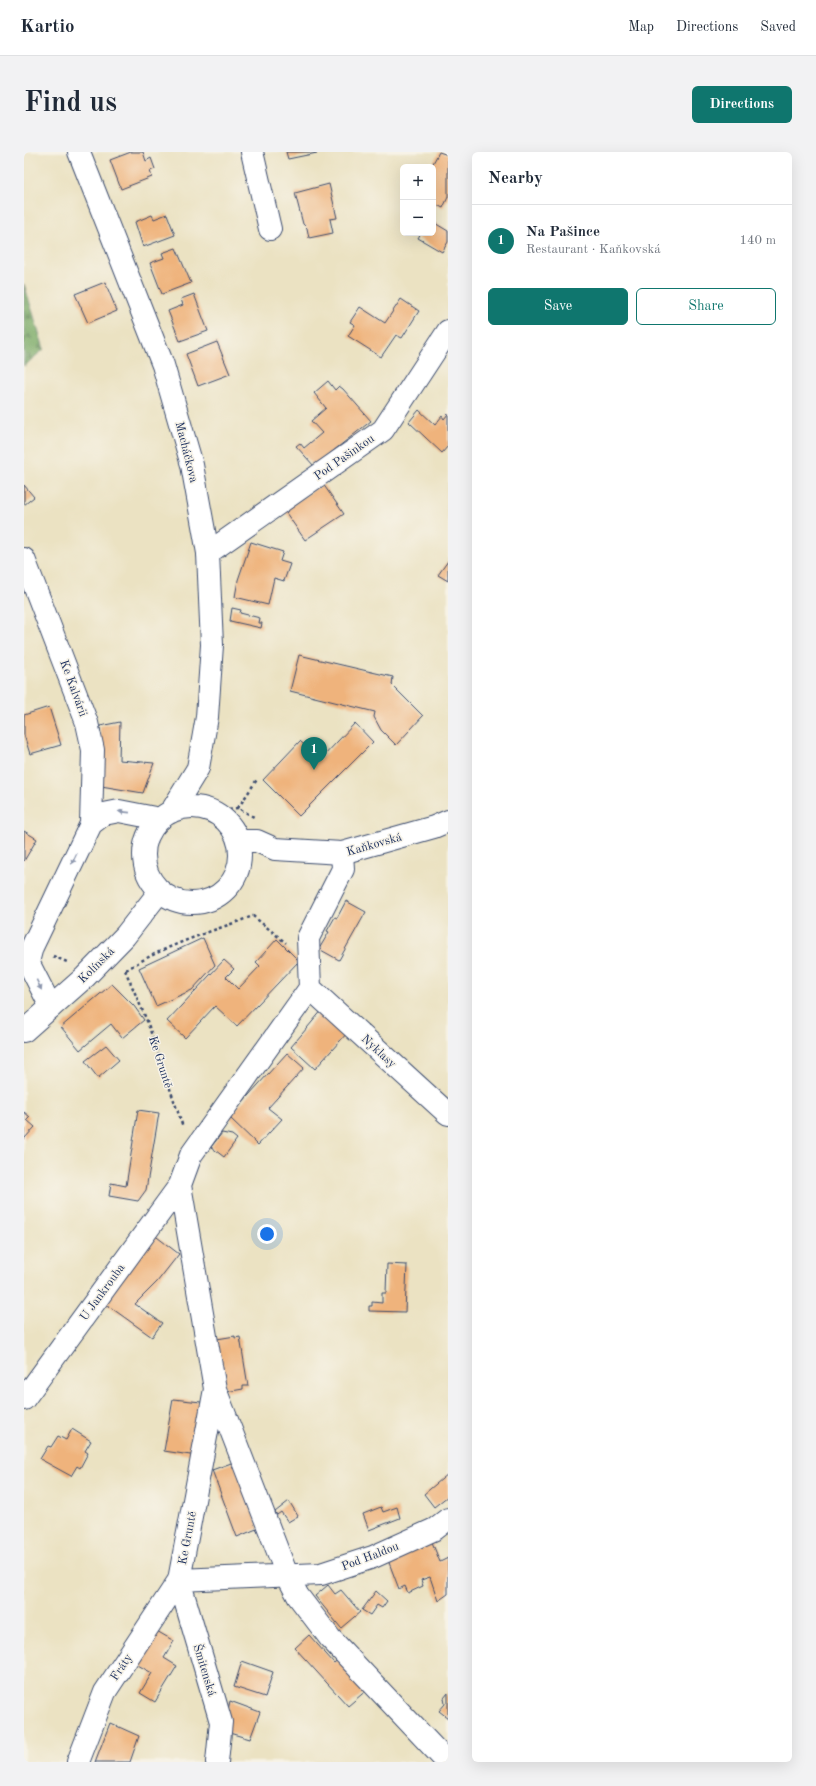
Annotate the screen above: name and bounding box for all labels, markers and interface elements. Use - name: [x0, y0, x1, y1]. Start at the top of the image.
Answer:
- text: Kartio: [20, 18, 75, 37]
- text: Map: [628, 20, 654, 34]
- text: Directions: [676, 20, 738, 34]
- text: Saved: [760, 20, 796, 34]
- button: Directions: [692, 86, 792, 123]
- text: Find us: [24, 90, 117, 118]
- map controls: [400, 164, 436, 236]
- button: +: [400, 164, 436, 200]
- text: Nearby: [488, 170, 543, 187]
- button: −: [400, 200, 436, 236]
- text: Na Pašince: [526, 225, 600, 240]
- text: 1: [497, 234, 505, 247]
- text: 140 m: [739, 234, 776, 247]
- text: Restaurant · Kaňkovská: [526, 243, 661, 256]
- button: Save: [488, 288, 628, 325]
- button: Share: [636, 288, 776, 325]
- street label: Macháčkova: [173, 420, 199, 484]
- street label: Pod Pašinkou: [312, 432, 377, 483]
- street label: Ke Kalvárii: [57, 658, 89, 718]
- pin: 1: [301, 737, 327, 770]
- one-way arrow: [118, 809, 130, 816]
- street label: Kaňkovská: [345, 831, 403, 859]
- one-way arrow: [71, 853, 77, 864]
- street label: Kolínská: [76, 945, 117, 986]
- one-way arrow: [36, 979, 43, 990]
- street label: Nyklasy: [359, 1033, 398, 1071]
- street label: Ke Gruntě: [146, 1035, 174, 1090]
- your location: [257, 1224, 277, 1244]
- street label: U Jankrouba: [78, 1262, 127, 1323]
- street label: Ke Gruntě: [177, 1510, 199, 1566]
- street label: Pod Haldou: [340, 1540, 401, 1573]
- street label: Šmitenská: [190, 1642, 221, 1698]
- street label: Fráty: [109, 1651, 135, 1683]

